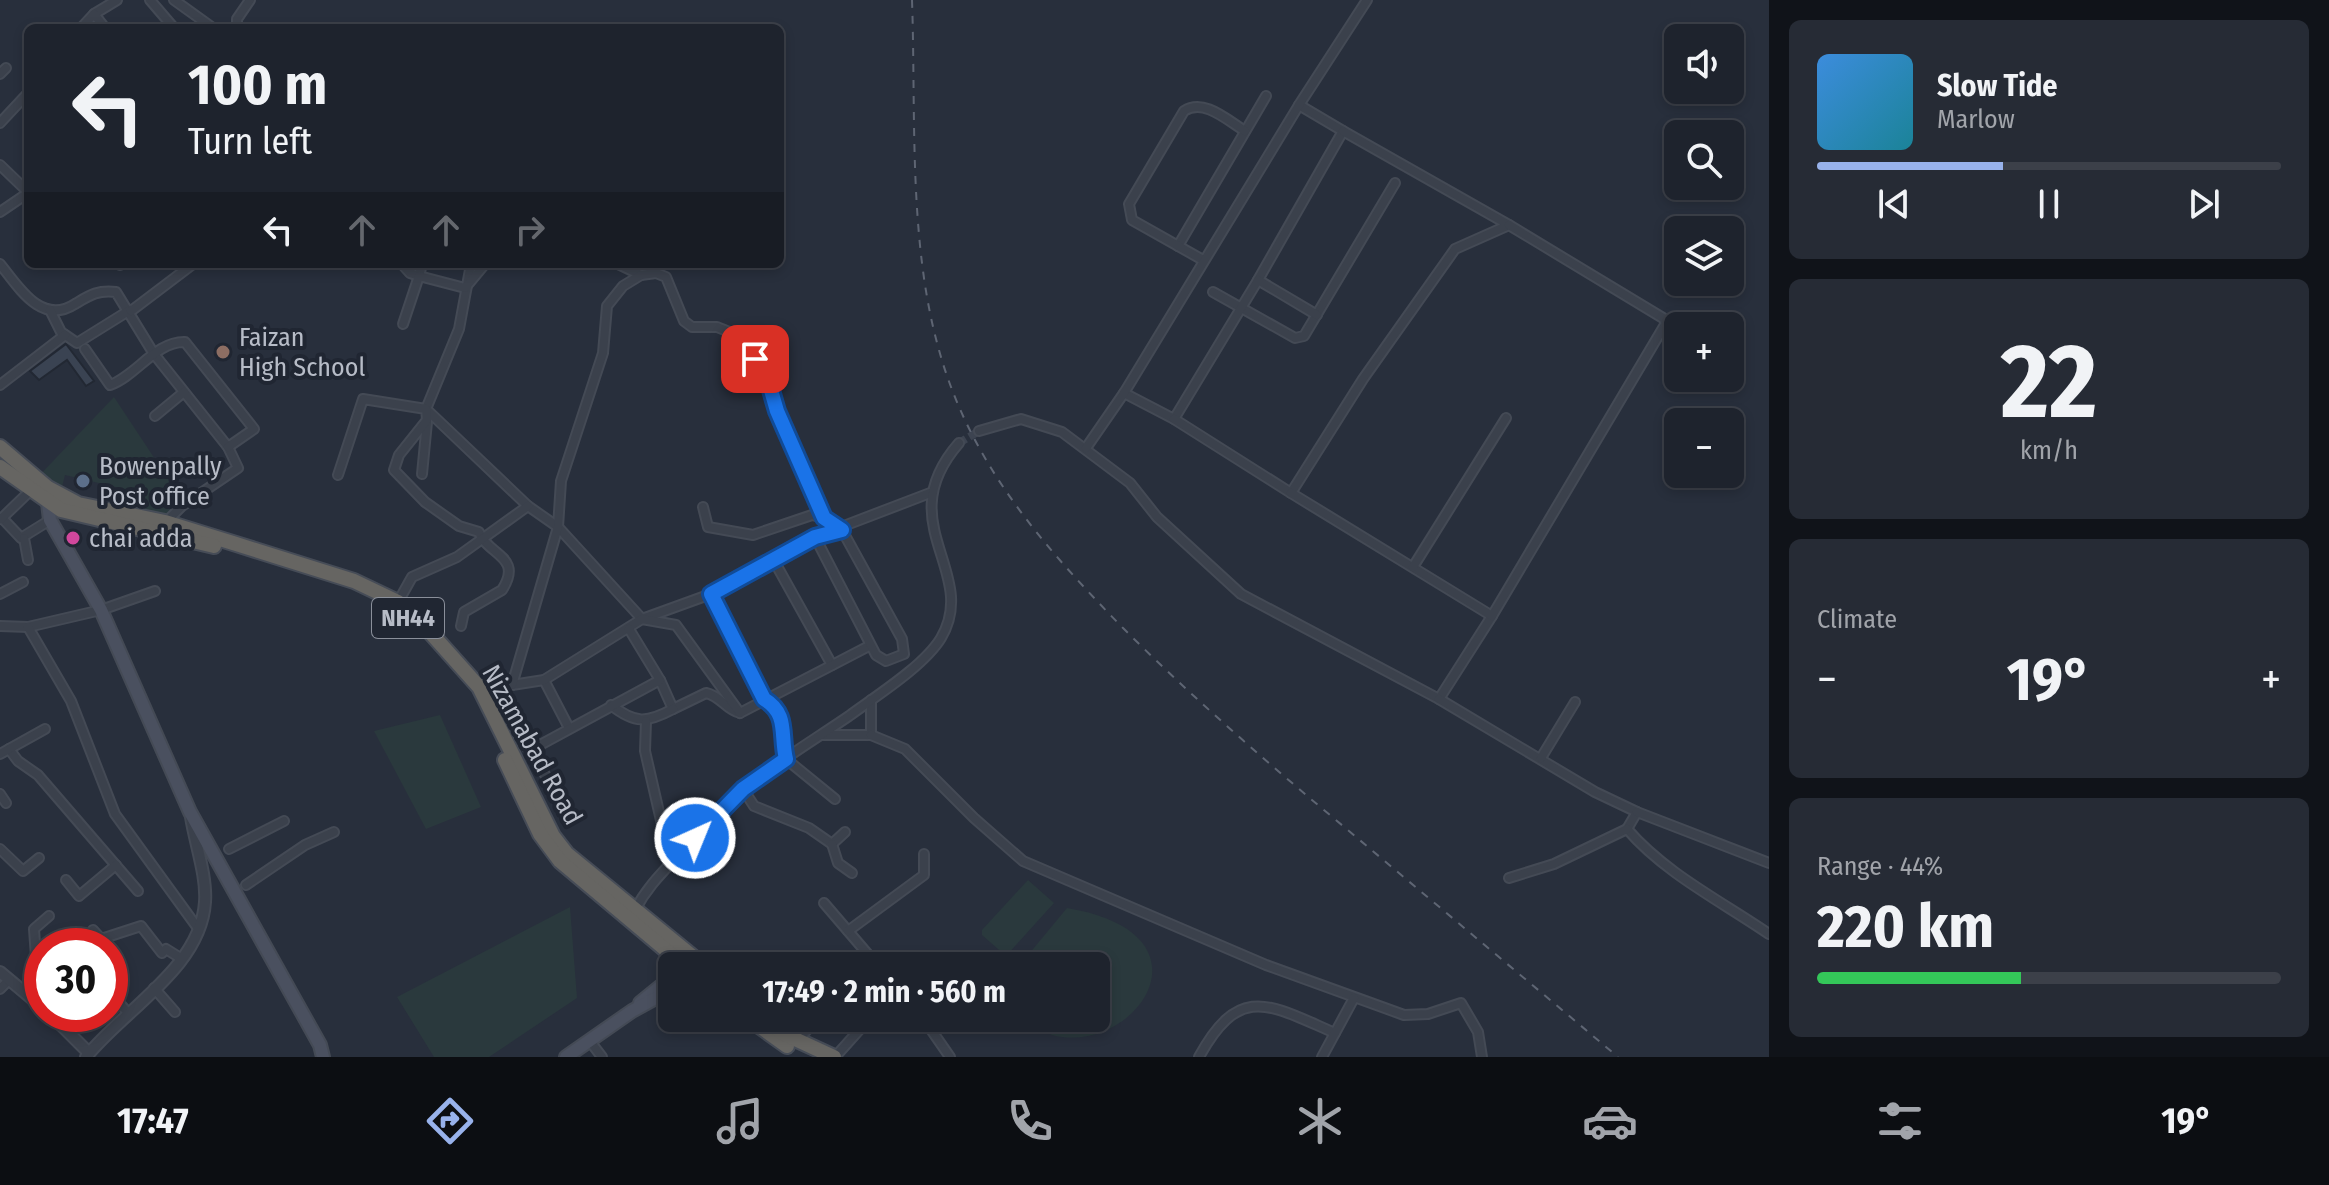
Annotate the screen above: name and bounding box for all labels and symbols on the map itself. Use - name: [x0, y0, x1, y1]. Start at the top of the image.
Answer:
- place label: Faizan High School: [239, 322, 365, 383]
- pin: [721, 325, 789, 393]
- marker: Faizan High School: [214, 343, 232, 361]
- place label: Bowenpally Post office: [99, 451, 222, 512]
- marker: Bowenpally Post office: [74, 472, 92, 490]
- place label: chai adda: [89, 523, 193, 554]
- marker: chai adda: [64, 529, 82, 547]
- road number: NH44: [372, 598, 444, 638]
- street label: Nizamabad Road: [475, 660, 589, 830]
- position arrow: [653, 796, 737, 880]
- speed limit sign: 30: [24, 928, 128, 1032]

